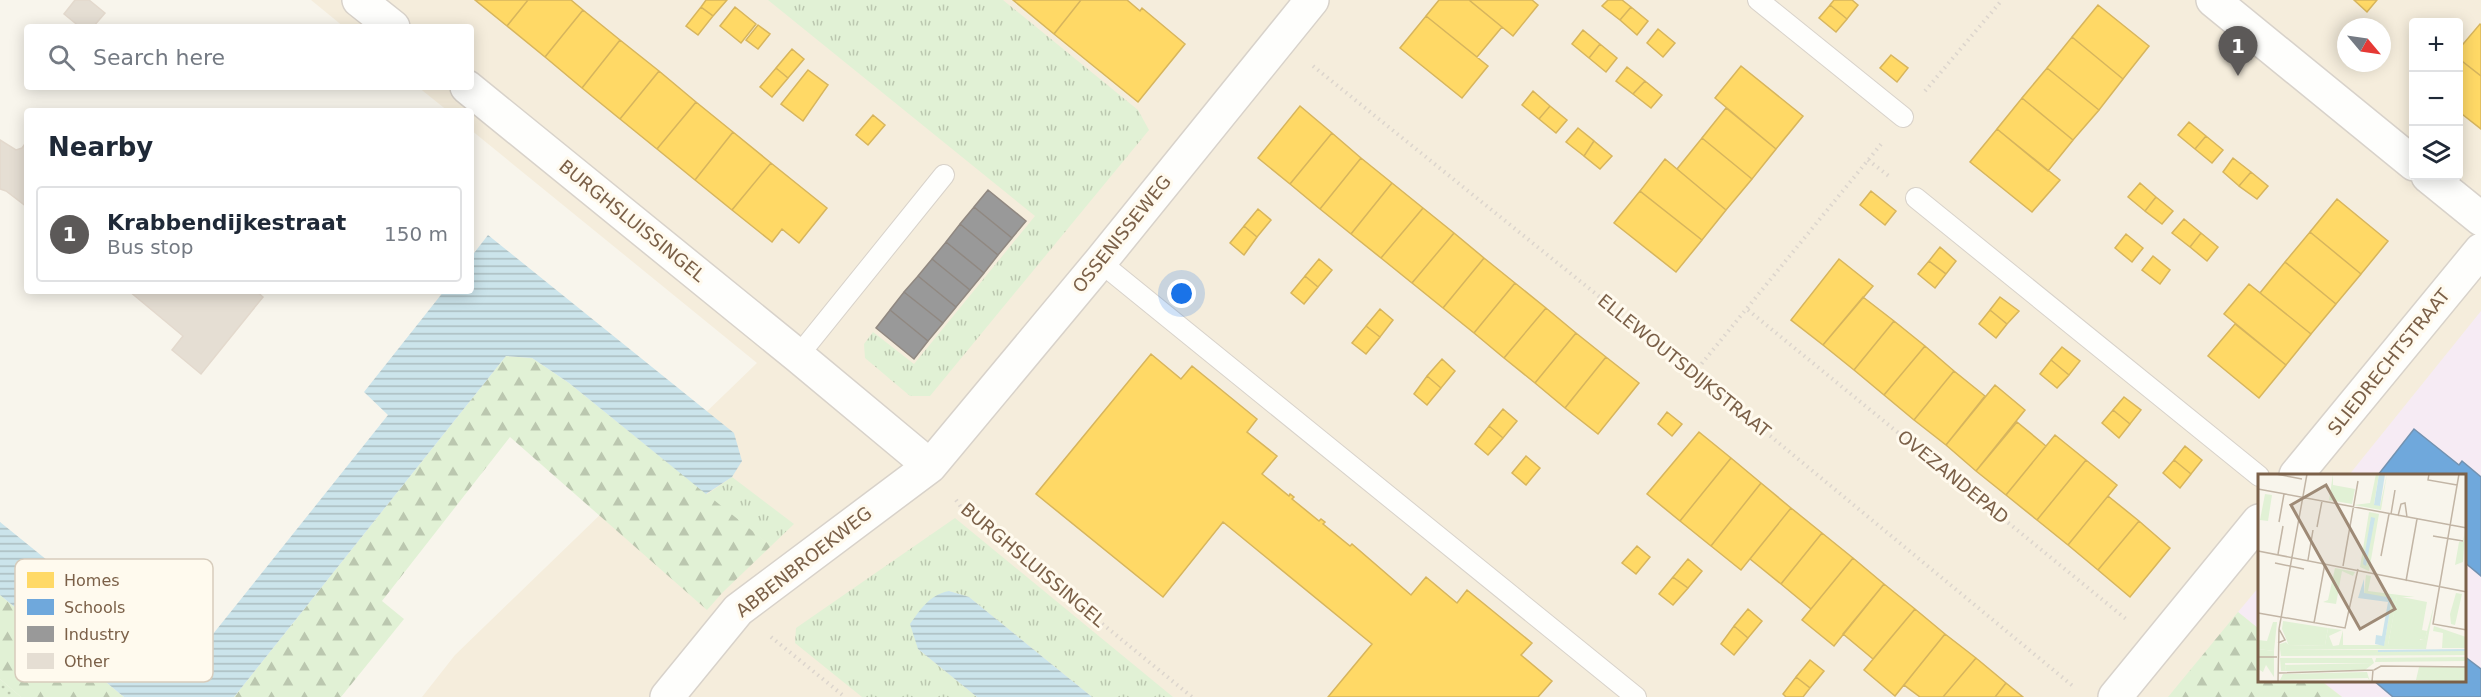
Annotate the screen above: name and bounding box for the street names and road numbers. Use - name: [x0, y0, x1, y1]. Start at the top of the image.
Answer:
- street label: BURGHSLUISSINGEL: [555, 155, 709, 286]
- street label: OSSENISSEWEG: [1068, 171, 1175, 296]
- street label: SLIEDRECHTSTRAAT: [2323, 284, 2455, 439]
- street label: ELLEWOUTSDIJKSTRAAT: [1594, 290, 1775, 442]
- street label: OVEZANDEPAD: [1894, 425, 2013, 528]
- street label: BURGHSLUISSINGEL: [957, 498, 1110, 631]
- street label: ABBENBROEKWEG: [732, 502, 876, 621]

